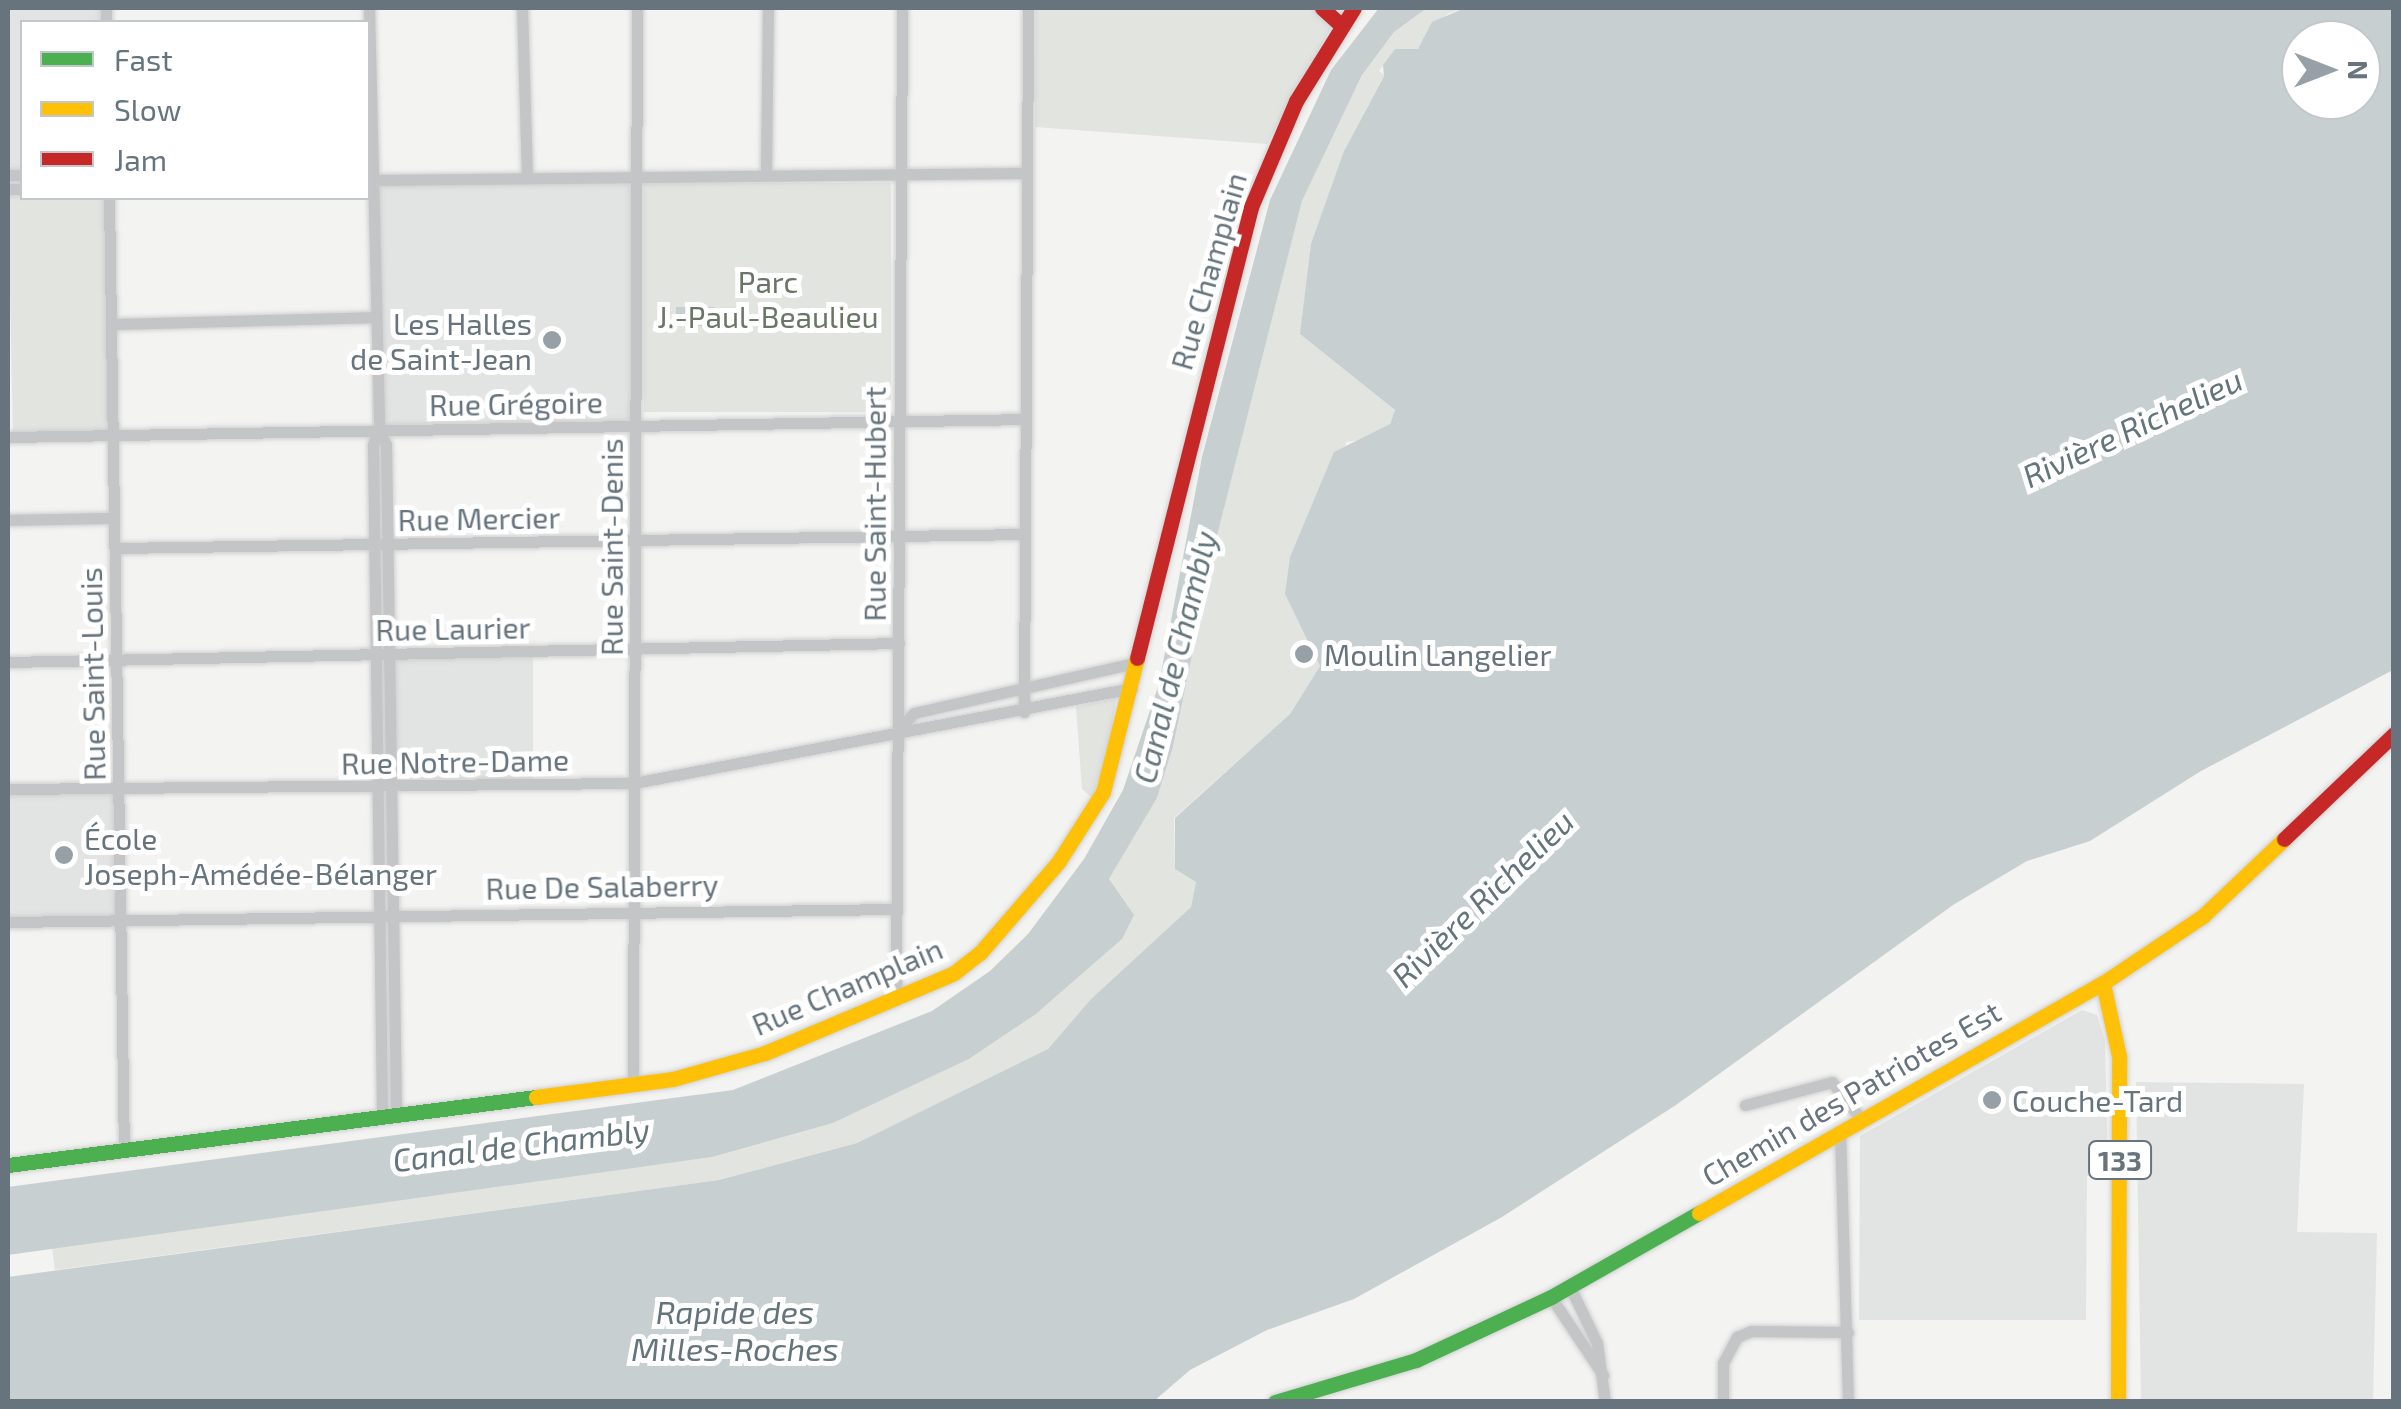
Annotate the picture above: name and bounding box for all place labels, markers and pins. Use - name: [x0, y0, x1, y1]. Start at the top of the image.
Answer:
- place label: Les Halles de Saint-Jean: [350, 305, 532, 376]
- marker: Les Halles de Saint-Jean: [541, 329, 563, 351]
- place label: Moulin Langelier: [1324, 636, 1551, 672]
- marker: Moulin Langelier: [1293, 643, 1315, 665]
- place label: École Joseph-Amédée-Bélanger: [84, 820, 437, 890]
- marker: École Joseph-Amédée-Bélanger: [53, 844, 75, 866]
- place label: Couche-Tard: [2012, 1082, 2183, 1118]
- marker: Couche-Tard: [1981, 1089, 2003, 1111]

